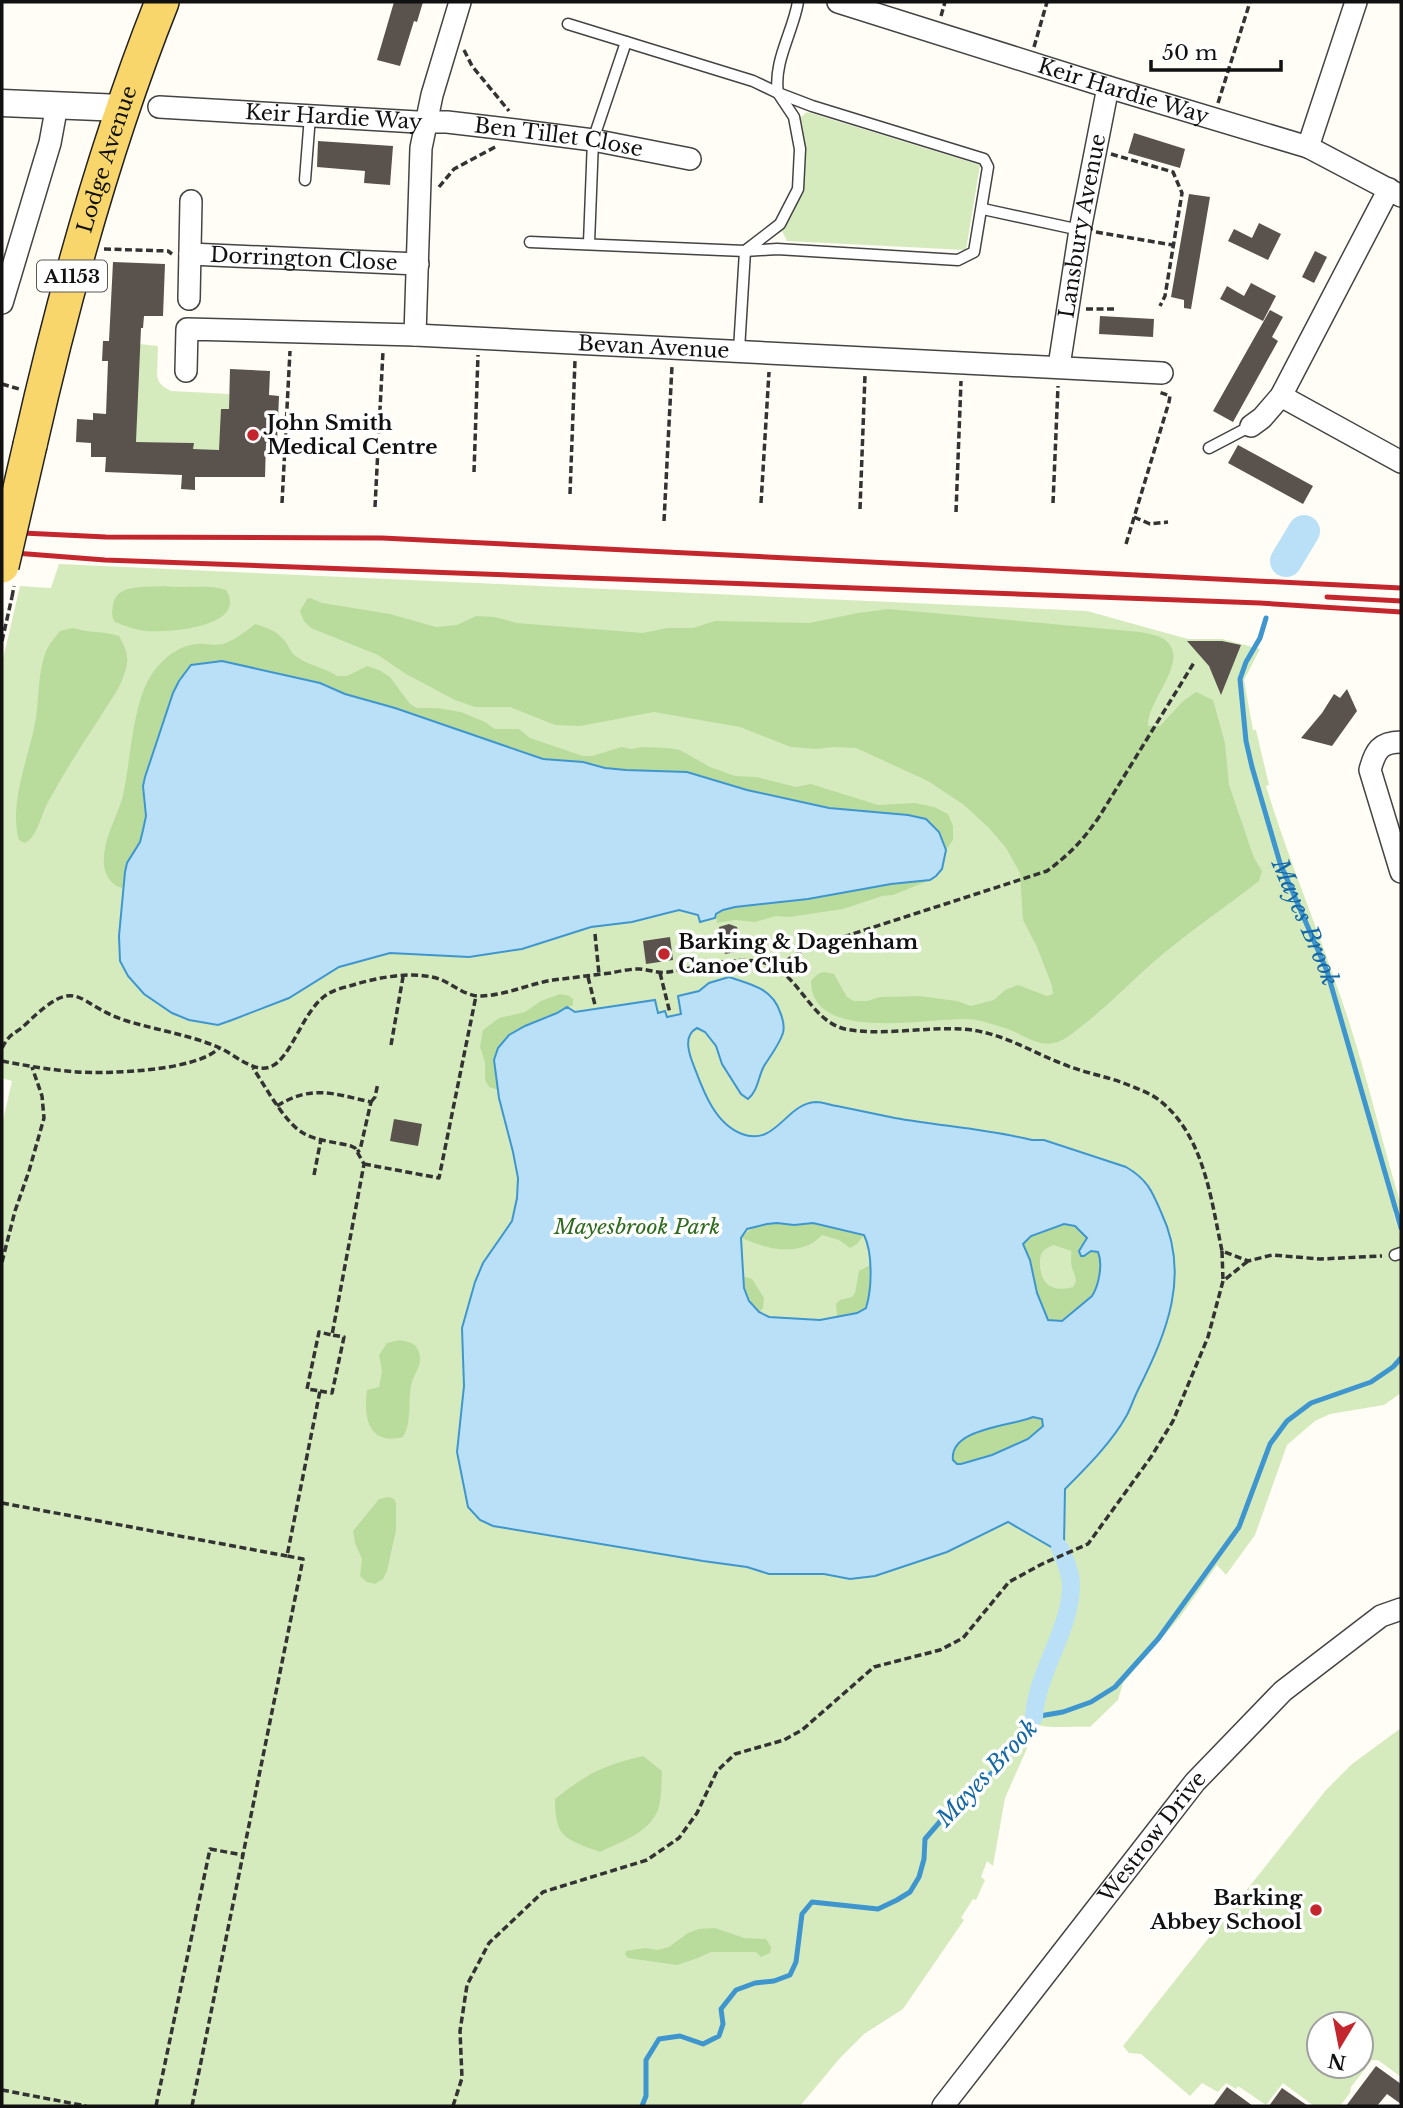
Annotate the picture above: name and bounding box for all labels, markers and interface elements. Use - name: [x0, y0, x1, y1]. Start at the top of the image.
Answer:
- scale bar: [1151, 28, 1280, 72]
- text: 50 m: [1162, 40, 1218, 66]
- street label: Keir Hardie Way: [1035, 53, 1213, 130]
- street label: Lodge Avenue: [72, 82, 143, 236]
- street label: Keir Hardie Way: [244, 99, 424, 135]
- street label: Ben Tillet Close: [473, 112, 645, 162]
- street label: Lansbury Avenue: [1054, 132, 1112, 320]
- street label: Dorrington Close: [209, 242, 398, 276]
- road number: A1153: [37, 260, 107, 292]
- street label: Bevan Avenue: [577, 330, 730, 364]
- place label: John Smith Medical Centre: [263, 410, 437, 460]
- marker: John Smith Medical Centre: [245, 427, 261, 443]
- water label: Mayes Brook: [1265, 853, 1344, 989]
- place label: Barking & Dagenham Canoe Club: [678, 929, 918, 979]
- marker: Barking & Dagenham Canoe Club: [656, 946, 672, 962]
- park label: Mayesbrook Park: [553, 1214, 720, 1240]
- water label: Mayes Brook: [930, 1714, 1044, 1833]
- street label: Westrow Drive: [1093, 1766, 1211, 1908]
- place label: Barking Abbey School: [1149, 1885, 1303, 1935]
- marker: Barking Abbey School: [1308, 1902, 1324, 1918]
- north arrow: [1305, 2010, 1375, 2080]
- text: N: [1326, 2048, 1348, 2074]

